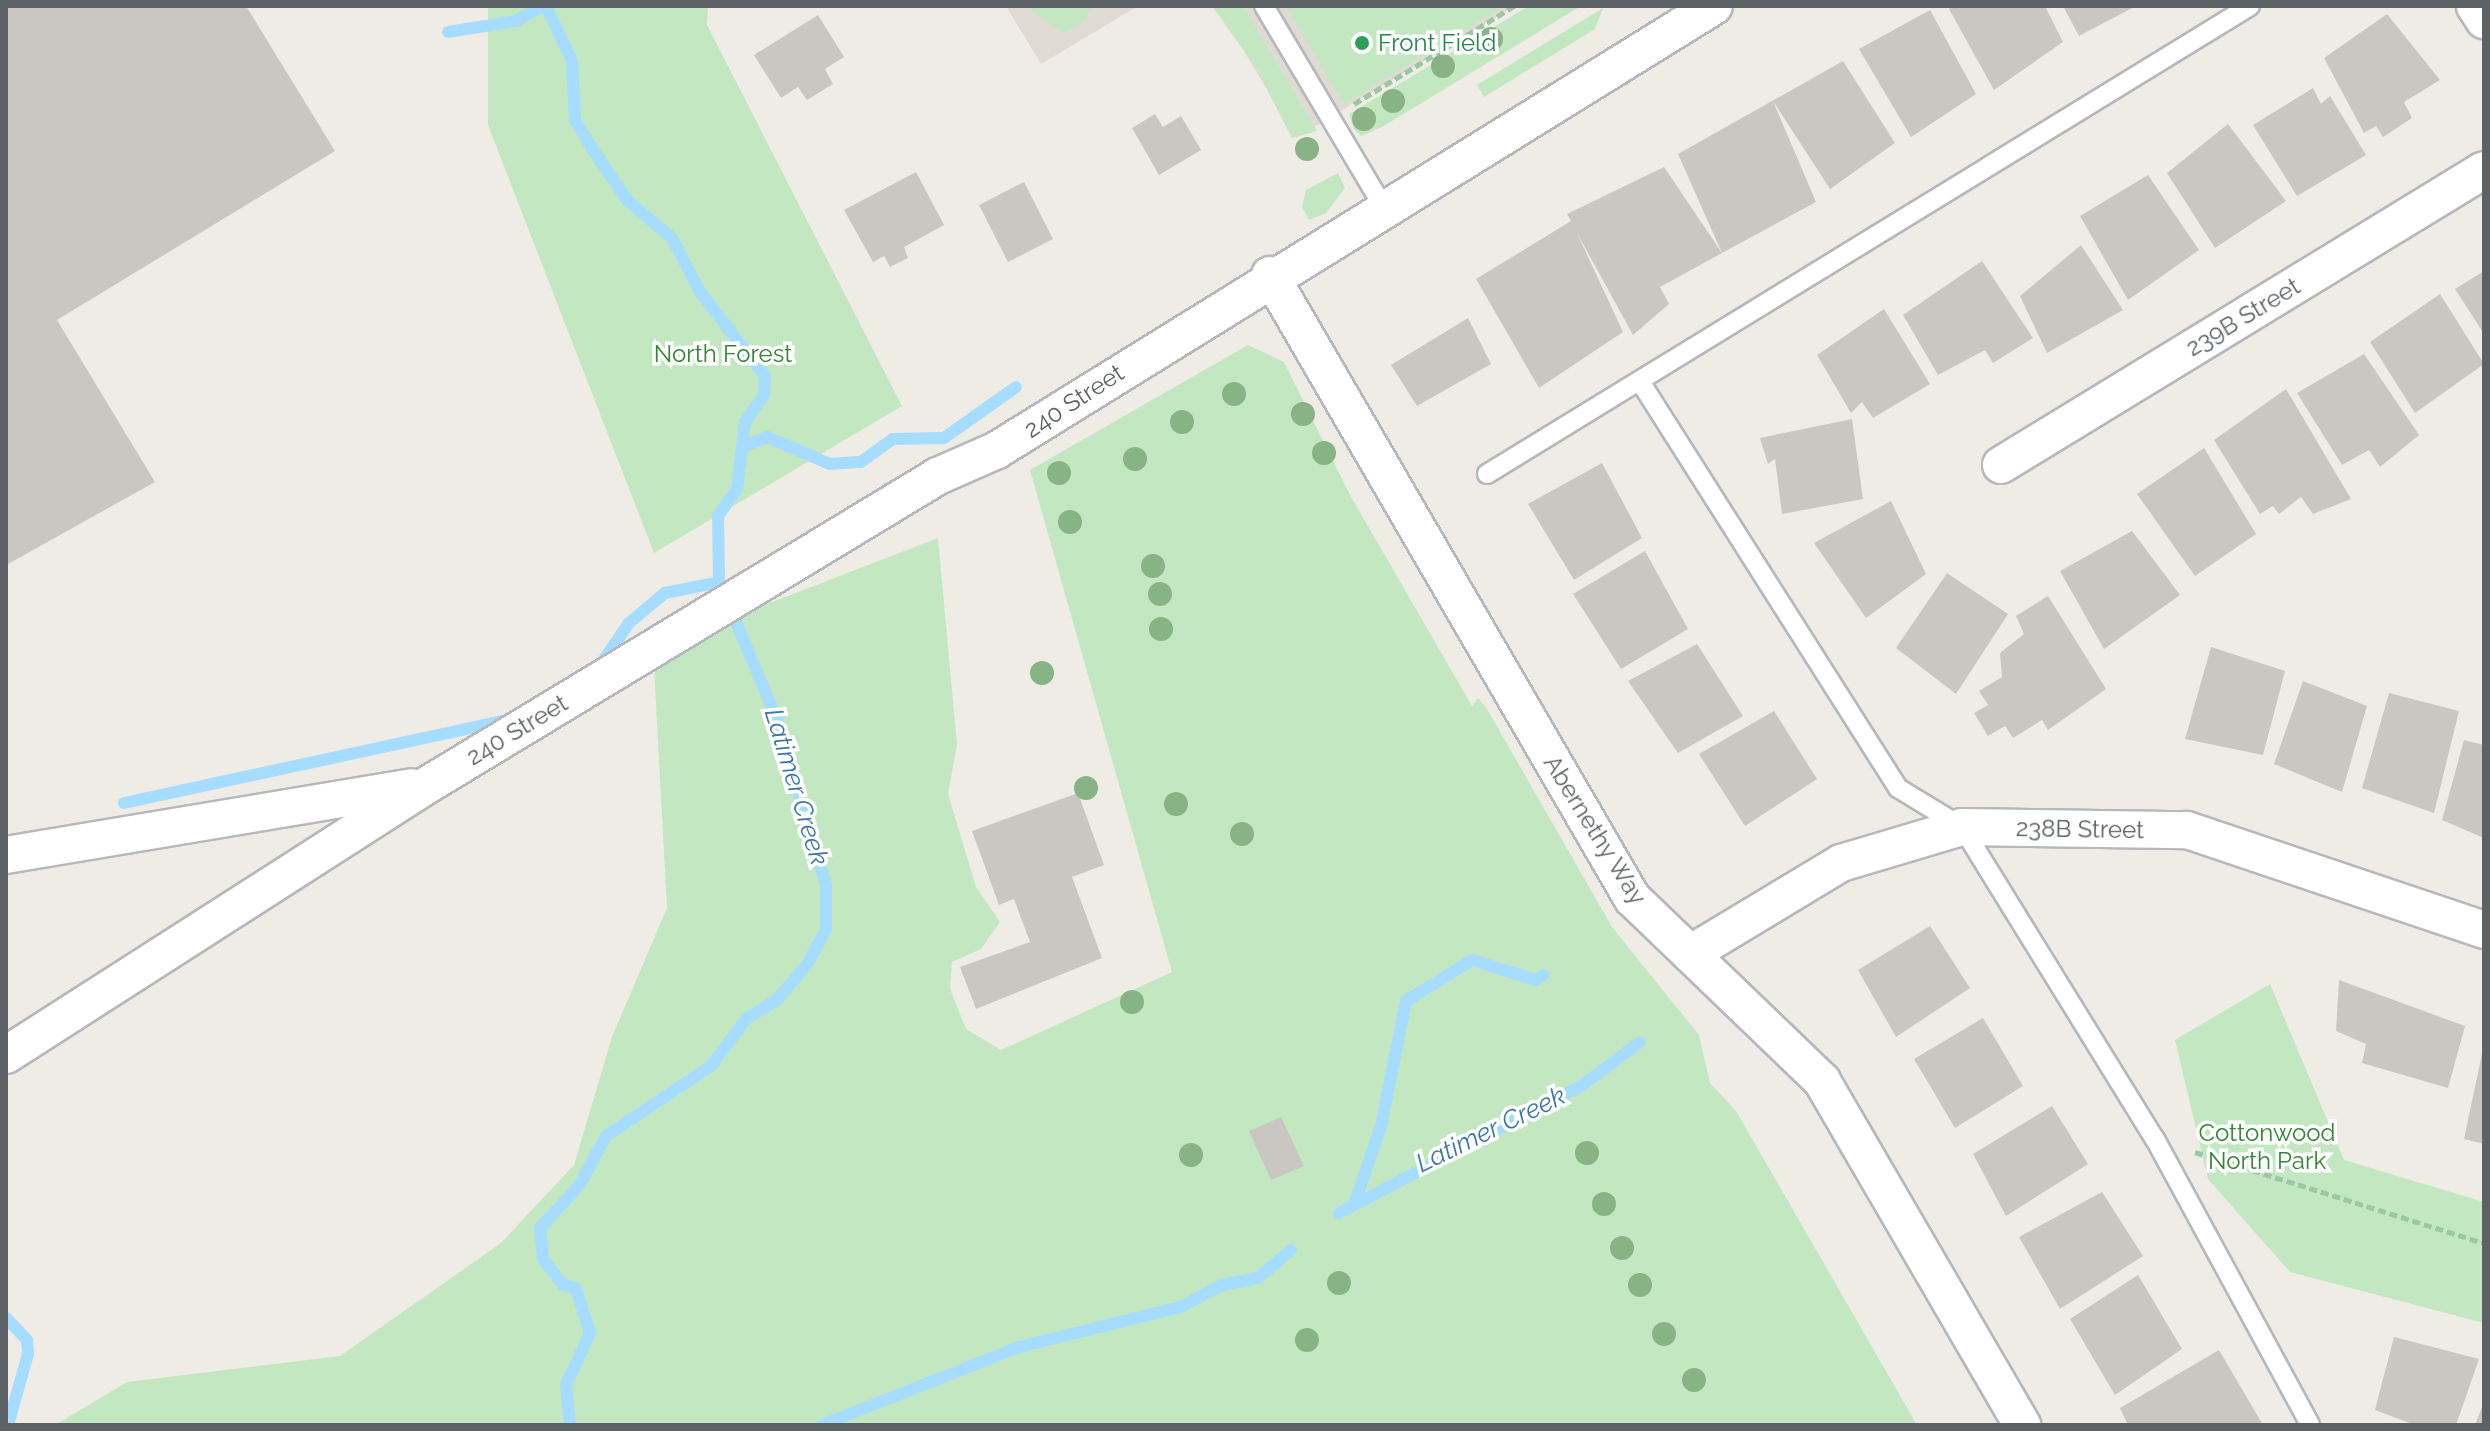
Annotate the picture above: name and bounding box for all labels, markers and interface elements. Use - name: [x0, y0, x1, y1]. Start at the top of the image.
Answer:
- place label: Front Field: [1378, 29, 1496, 57]
- marker: Front Field: [1353, 34, 1371, 52]
- street label: 239B Street: [2181, 272, 2305, 362]
- park label: North Forest: [654, 340, 792, 368]
- street label: 240 Street: [1019, 358, 1129, 444]
- street label: 240 Street: [461, 689, 573, 771]
- water label: Latimer Creek: [757, 705, 835, 869]
- street label: Abernethy Way: [1537, 749, 1653, 911]
- street label: 238B Street: [2016, 813, 2144, 845]
- water label: Latimer Creek: [1411, 1080, 1571, 1180]
- park label: Cottonwood North Park: [2198, 1119, 2336, 1175]

